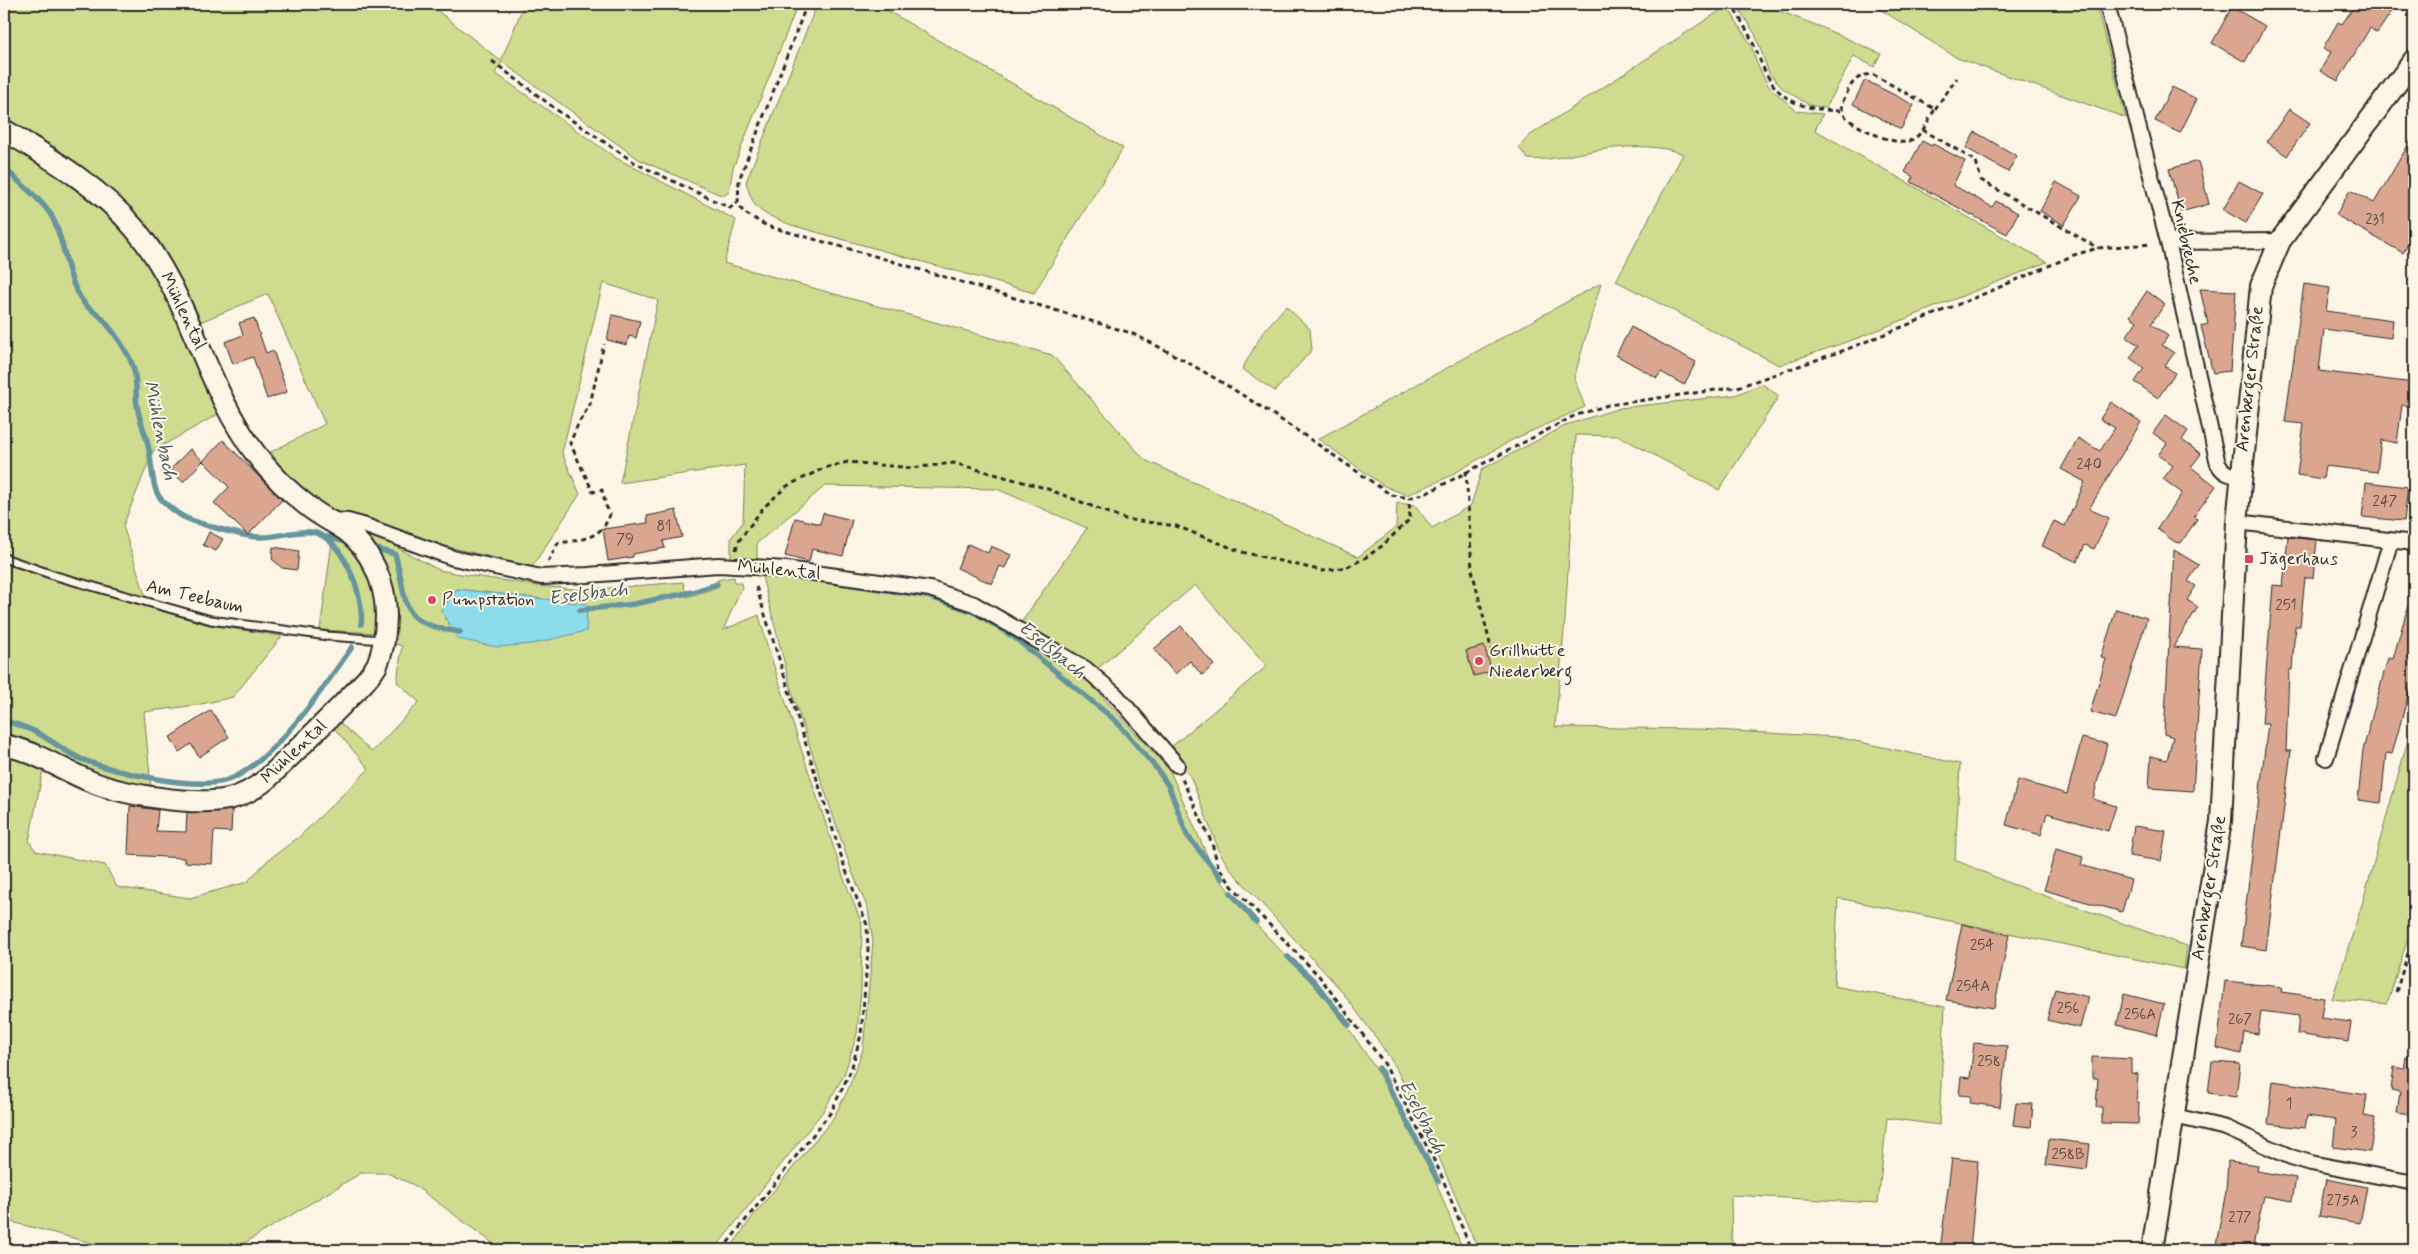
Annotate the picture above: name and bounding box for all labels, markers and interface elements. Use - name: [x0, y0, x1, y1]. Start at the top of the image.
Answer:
- street label: Kniebreche: [2165, 197, 2207, 287]
- house number: 231: [2365, 210, 2385, 230]
- street label: Mühlental: [154, 268, 212, 354]
- street label: Arenberger Straße: [2230, 305, 2272, 453]
- water label: Mühlenbach: [137, 378, 183, 482]
- house number: 240: [2076, 455, 2102, 475]
- house number: 247: [2373, 492, 2397, 512]
- house number: 81: [657, 517, 671, 537]
- house number: 79: [616, 530, 634, 550]
- place label: Jägerhaus: [2259, 547, 2338, 571]
- marker: Jägerhaus: [2243, 553, 2255, 565]
- street label: Mühlental: [736, 554, 822, 586]
- street label: Am Teebaum: [144, 574, 246, 620]
- water label: Eselsbach: [547, 577, 629, 611]
- place label: Pumpstation: [442, 588, 534, 612]
- marker: Pumpstation: [426, 594, 438, 606]
- house number: 251: [2275, 596, 2297, 616]
- water label: Eselsbach: [1013, 615, 1091, 685]
- place label: Grillhütte Niederberg: [1489, 639, 1573, 686]
- marker: Grillhütte Niederberg: [1473, 655, 1485, 667]
- street label: Mühlental: [256, 714, 332, 790]
- street label: Arenberger Straße: [2186, 814, 2234, 962]
- house number: 254: [1970, 936, 1994, 956]
- house number: 254A: [1956, 977, 1990, 997]
- house number: 256: [2057, 999, 2079, 1019]
- house number: 256A: [2124, 1005, 2156, 1025]
- house number: 267: [2228, 1010, 2252, 1030]
- house number: 258: [1977, 1052, 2001, 1072]
- water label: Eselsbach: [1393, 1076, 1451, 1158]
- house number: 1: [2286, 1094, 2292, 1114]
- house number: 3: [2351, 1123, 2358, 1143]
- house number: 258B: [2052, 1145, 2084, 1165]
- house number: 275A: [2326, 1191, 2360, 1211]
- house number: 277: [2228, 1208, 2252, 1228]

